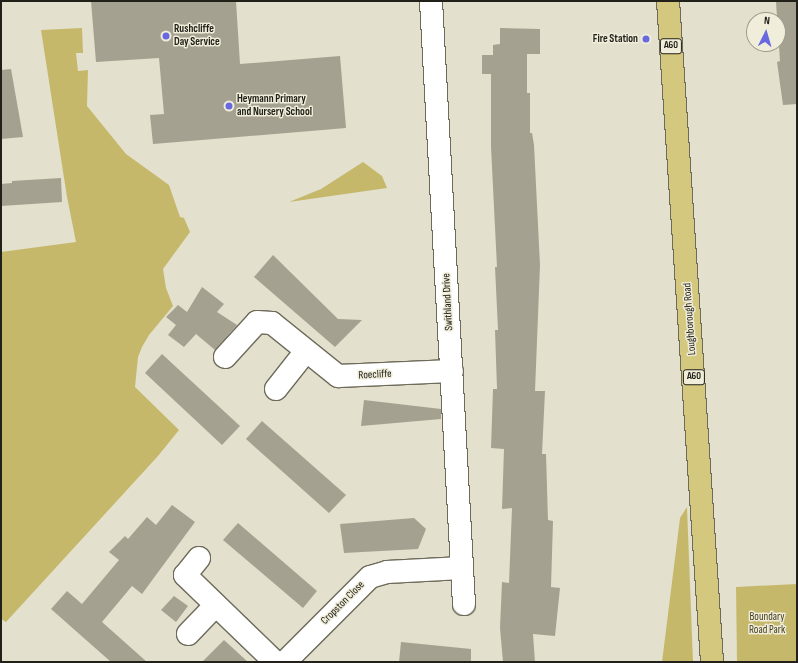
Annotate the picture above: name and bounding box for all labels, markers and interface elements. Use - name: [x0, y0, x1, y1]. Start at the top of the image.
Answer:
- north arrow: [746, 12, 786, 52]
- text: N: [764, 14, 770, 27]
- place label: Rushcliffe Day Service: [174, 23, 220, 49]
- marker: Rushcliffe Day Service: [161, 31, 171, 41]
- place label: Fire Station: [593, 32, 638, 46]
- marker: Fire Station: [641, 34, 651, 44]
- road number: A60: [659, 38, 683, 54]
- place label: Heymann Primary and Nursery School: [237, 93, 312, 119]
- marker: Heymann Primary and Nursery School: [224, 101, 234, 111]
- street label: Swithland Drive: [440, 273, 456, 331]
- street label: Loughborough Road: [681, 282, 699, 356]
- street label: Roecliffe: [358, 368, 392, 382]
- road number: A60: [682, 369, 706, 385]
- street label: Cropston Close: [319, 579, 367, 627]
- park label: Boundary Road Park: [749, 611, 785, 637]

